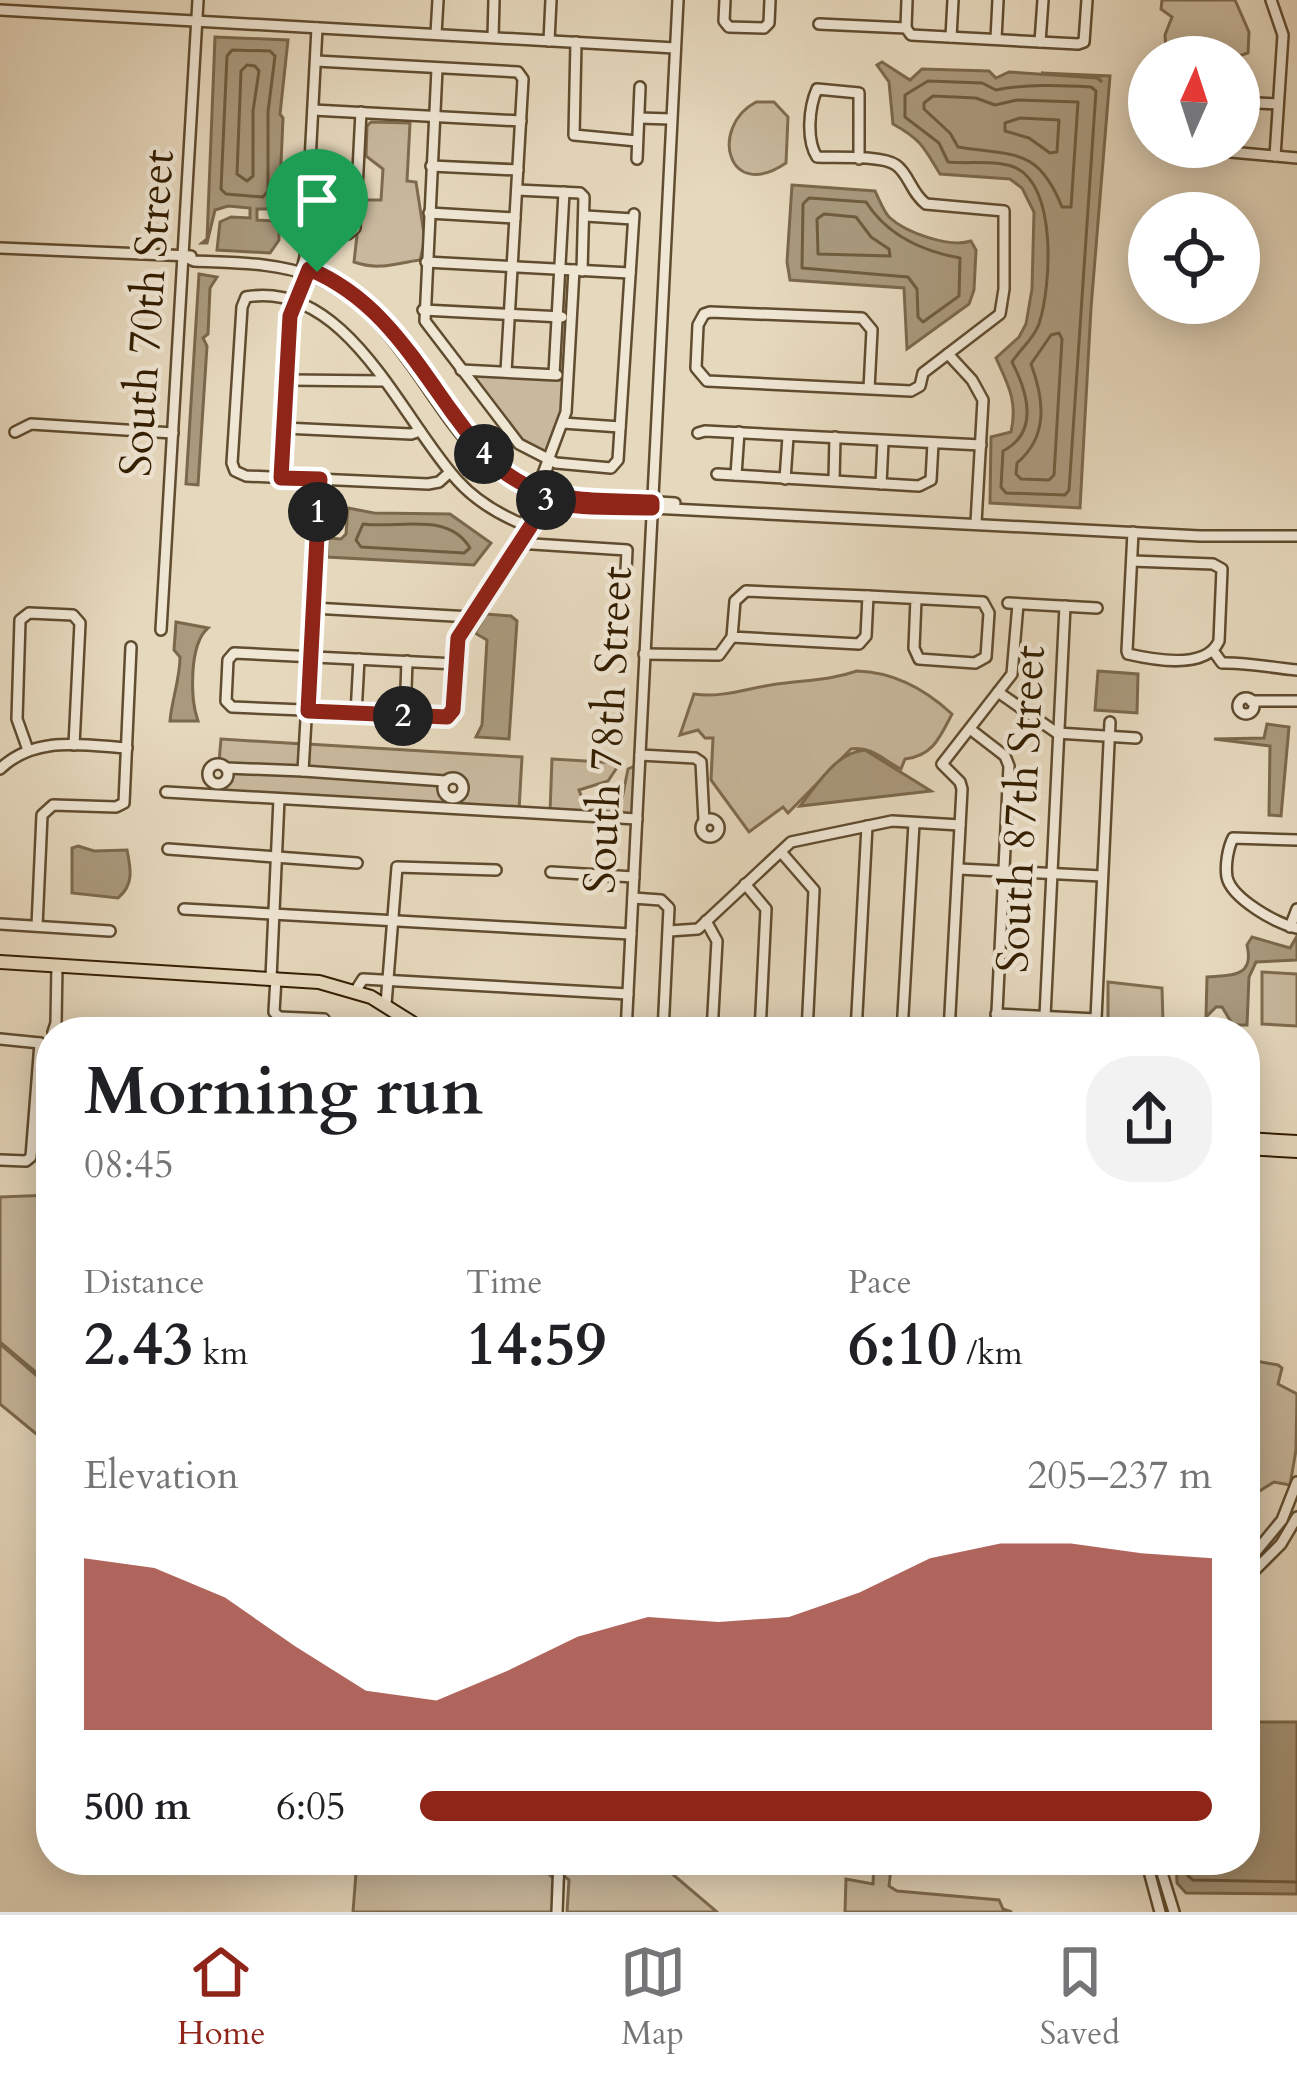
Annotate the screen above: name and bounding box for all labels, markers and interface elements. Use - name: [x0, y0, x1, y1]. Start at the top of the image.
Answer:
- north arrow: [1128, 36, 1260, 168]
- map controls: [1128, 36, 1260, 324]
- street label: South 70th Street: [105, 147, 189, 479]
- pin: [266, 149, 368, 272]
- icon: arrive: [284, 167, 350, 233]
- button: locate: [1128, 192, 1260, 324]
- pin: 4: [454, 424, 514, 484]
- text: 4: [476, 431, 492, 476]
- pin: 3: [516, 470, 576, 530]
- text: 3: [538, 477, 554, 522]
- pin: 1: [288, 482, 348, 542]
- text: 1: [310, 489, 326, 534]
- street label: South 78th Street: [569, 565, 647, 895]
- street label: South 87th Street: [982, 644, 1060, 974]
- pin: 2: [373, 686, 433, 746]
- text: 2: [395, 693, 411, 738]
- text: Morning run: [84, 1048, 483, 1137]
- button: share: [1086, 1056, 1212, 1182]
- text: 08:45: [84, 1138, 174, 1191]
- text: Distance: [84, 1260, 205, 1305]
- text: Time: [466, 1260, 542, 1305]
- text: Pace: [848, 1260, 912, 1305]
- text: 2.43: [84, 1305, 194, 1386]
- text: 14:59: [466, 1305, 606, 1386]
- text: 6:10: [848, 1305, 958, 1386]
- text: km: [194, 1331, 248, 1376]
- text: /km: [958, 1331, 1023, 1376]
- text: Elevation: [84, 1449, 239, 1502]
- text: 205–237 m: [1027, 1449, 1212, 1502]
- text: 500 m: [84, 1780, 190, 1833]
- text: 6:05: [276, 1780, 346, 1833]
- tab: Home: [177, 1939, 265, 2056]
- tab: Map: [620, 1939, 686, 2056]
- tab: Saved: [1040, 1939, 1120, 2056]

